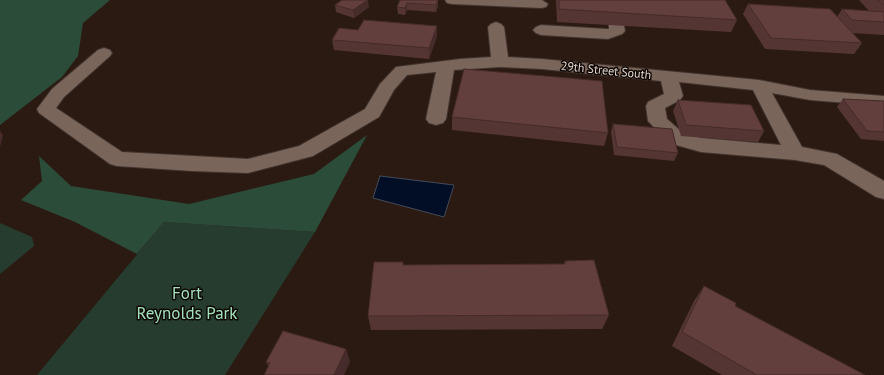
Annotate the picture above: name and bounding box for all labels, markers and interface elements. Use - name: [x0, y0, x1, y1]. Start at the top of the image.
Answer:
- street label: 29th Street South: [560, 59, 652, 83]
- park label: Fort Reynolds Park: [137, 284, 237, 324]

